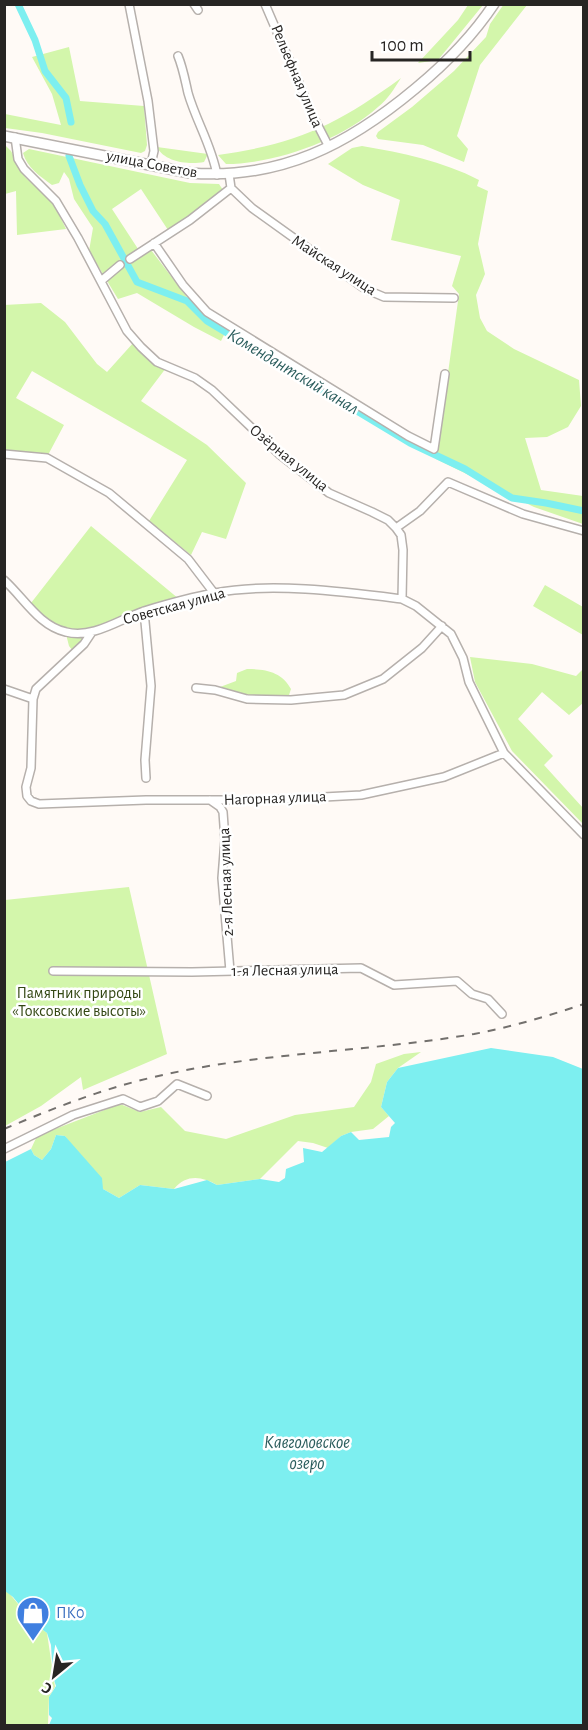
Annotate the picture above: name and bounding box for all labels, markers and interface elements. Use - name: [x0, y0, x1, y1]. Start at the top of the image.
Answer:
- street label: Рельефная улица: [267, 22, 326, 130]
- scale bar: [372, 24, 470, 62]
- text: 100 m: [381, 37, 424, 55]
- street label: улица Советов: [104, 147, 199, 182]
- street label: Майская улица: [288, 232, 379, 299]
- water label: Комендантский канал: [224, 326, 362, 418]
- street label: Озёрная улица: [246, 421, 331, 495]
- street label: Советская улица: [121, 585, 227, 628]
- street label: Нагорная улица: [223, 788, 327, 809]
- street label: 2-я Лесная улица: [216, 827, 237, 937]
- street label: 1-я Лесная улица: [231, 961, 339, 980]
- park label: Памятник природы «Токсовские высоты»: [12, 985, 146, 1019]
- water label: Кавголовское озеро: [264, 1434, 350, 1473]
- shop icon: ПК0: [15, 1595, 51, 1642]
- place label: ПК0: [56, 1605, 84, 1621]
- north arrow: [24, 1646, 84, 1706]
- text: С: [39, 1679, 55, 1697]

